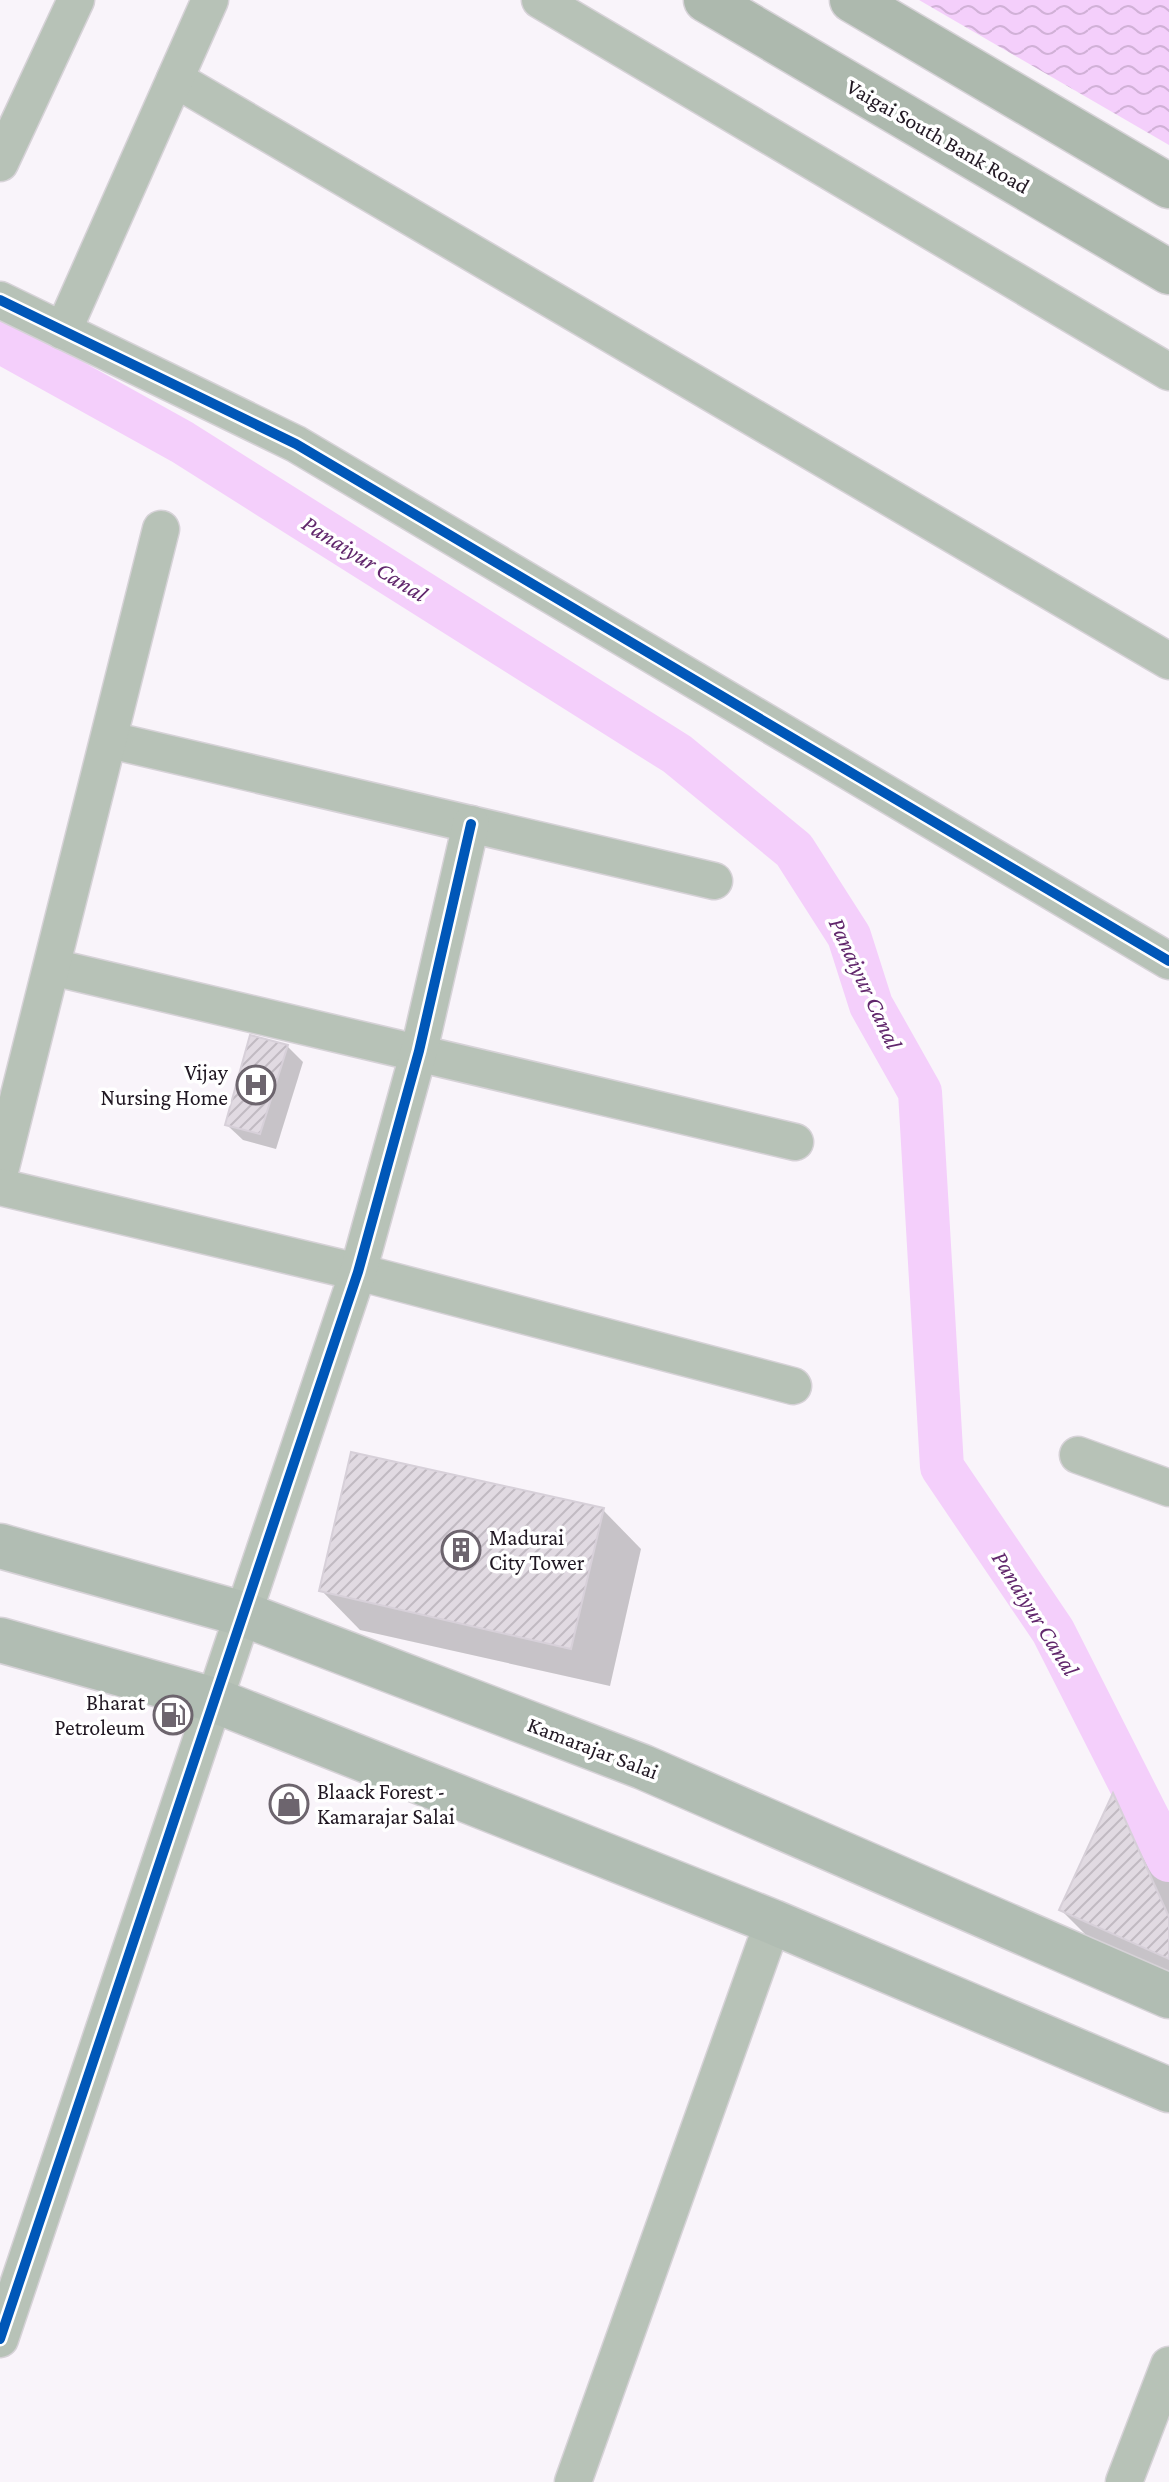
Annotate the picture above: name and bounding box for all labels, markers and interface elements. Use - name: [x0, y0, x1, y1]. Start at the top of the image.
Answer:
- street label: Vaigai South Bank Road: [842, 73, 1034, 199]
- water label: Panaiyur Canal: [298, 509, 433, 608]
- water label: Panaiyur Canal: [824, 913, 909, 1054]
- place label: Vijay Nursing Home: [101, 1060, 229, 1110]
- hospital icon: Vijay Nursing Home: [235, 1064, 277, 1106]
- place label: Madurai City Tower: [489, 1525, 585, 1575]
- building icon: Madurai City Tower: [440, 1529, 482, 1571]
- water label: Panaiyur Canal: [987, 1546, 1086, 1681]
- place label: Bharat Petroleum: [54, 1690, 146, 1740]
- fuel station icon: Bharat Petroleum: [152, 1694, 194, 1736]
- street label: Kamarajar Salai: [524, 1712, 662, 1784]
- place label: Blaack Forest - Kamarajar Salai: [317, 1779, 455, 1829]
- shop icon: Blaack Forest - Kamarajar Salai: [268, 1783, 310, 1825]

